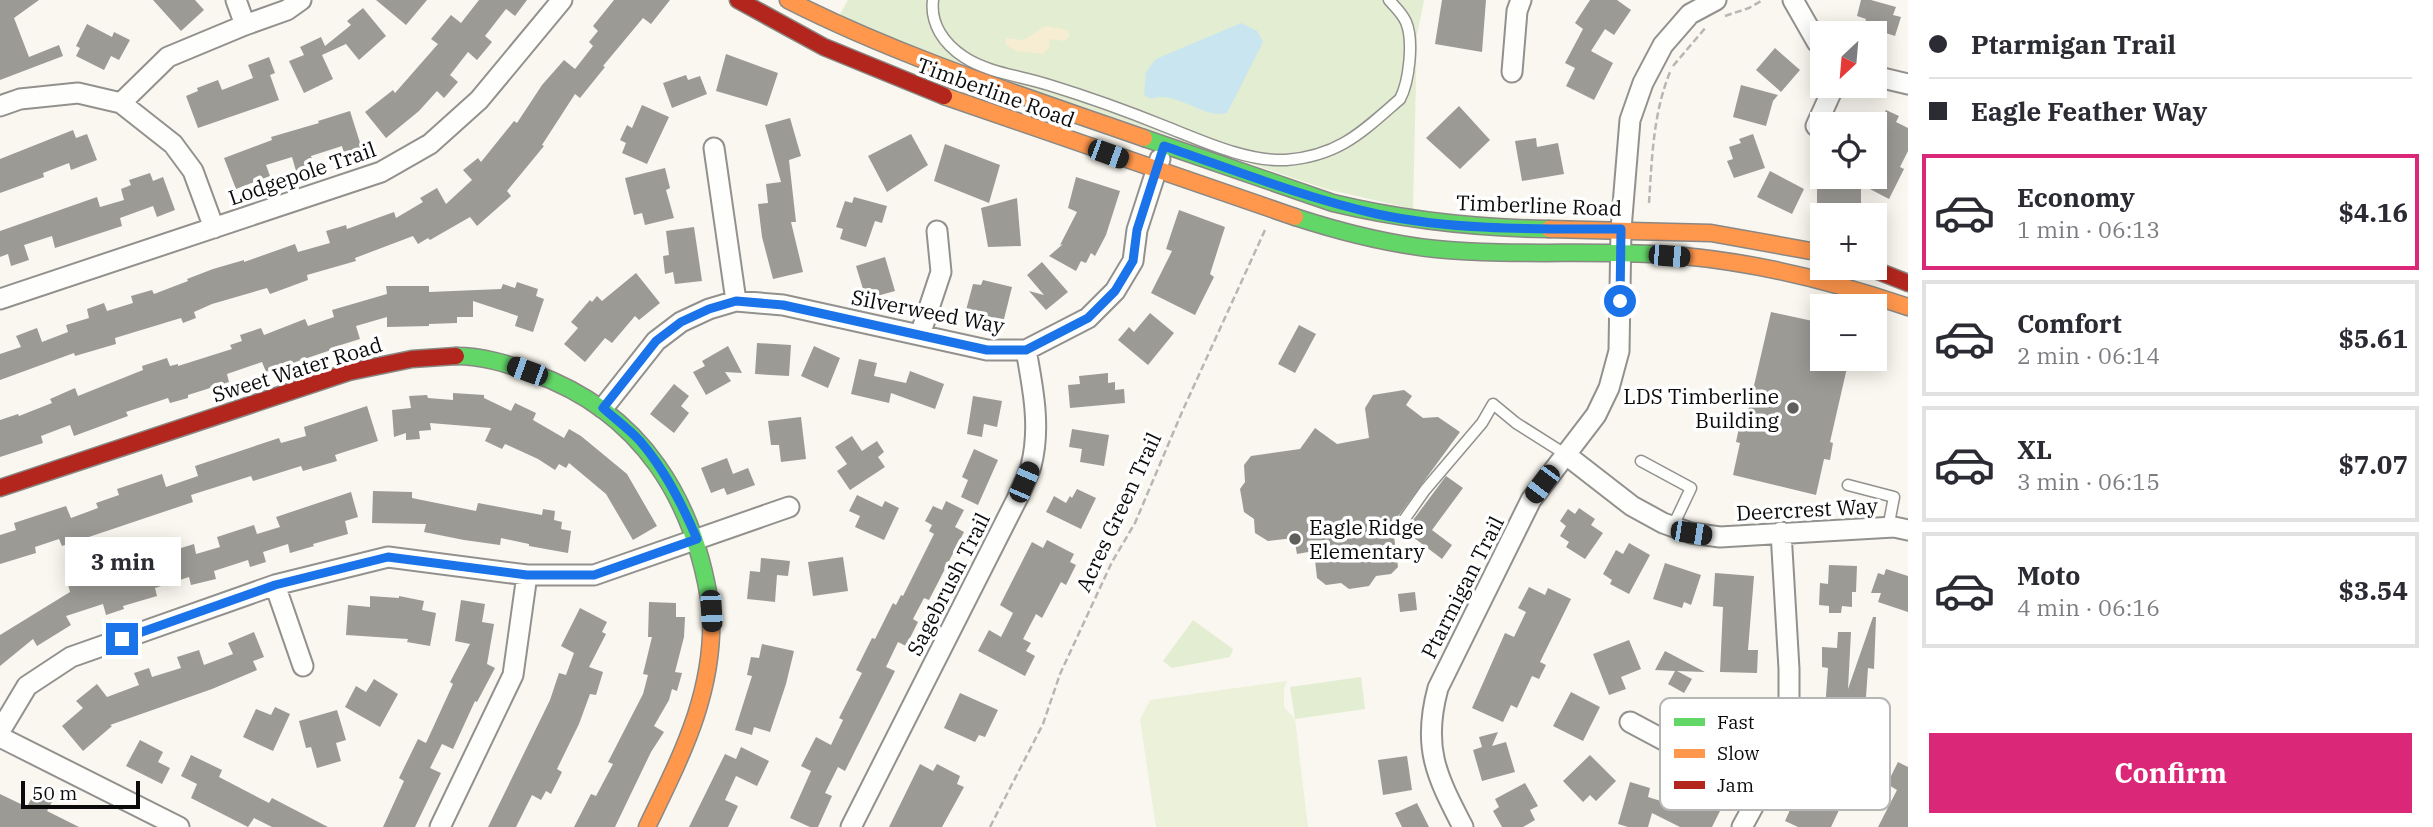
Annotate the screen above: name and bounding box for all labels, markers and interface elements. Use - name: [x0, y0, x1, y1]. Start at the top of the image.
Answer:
- north arrow: [1810, 21, 1886, 98]
- map controls: [1810, 21, 1887, 371]
- text: Ptarmigan Trail: [1971, 27, 2176, 61]
- street label: Timberline Road: [913, 50, 1079, 134]
- text: Eagle Feather Way: [1971, 94, 2207, 128]
- button: locate: [1810, 112, 1887, 189]
- street label: Lodgepole Trail: [225, 135, 379, 211]
- car: [1085, 137, 1132, 171]
- text: Economy: [2017, 180, 2135, 214]
- icon: car: [1933, 181, 1996, 244]
- street label: Timberline Road: [1455, 188, 1623, 222]
- text: $4.16: [2338, 195, 2408, 229]
- button: +: [1810, 203, 1887, 280]
- text: 1 min · 06:13: [2017, 214, 2160, 244]
- car: [1648, 244, 1691, 268]
- street label: Silverweed Way: [849, 282, 1008, 340]
- route start: [1604, 285, 1636, 317]
- button: −: [1810, 294, 1887, 371]
- text: Comfort: [2017, 306, 2122, 340]
- icon: car: [1933, 307, 1996, 370]
- text: $5.61: [2338, 321, 2408, 355]
- street label: Sweet Water Road: [208, 330, 386, 408]
- text: 2 min · 06:14: [2017, 340, 2160, 370]
- car: [504, 354, 551, 388]
- place label: LDS Timberline Building: [1623, 382, 1780, 434]
- marker: LDS Timberline Building: [1785, 400, 1801, 416]
- street label: Acres Green Trail: [1069, 428, 1167, 596]
- text: XL: [2017, 432, 2052, 466]
- icon: car: [1933, 433, 1996, 496]
- text: $7.07: [2338, 447, 2408, 481]
- car: [1007, 459, 1042, 505]
- car: [1521, 461, 1564, 507]
- text: 3 min · 06:15: [2017, 466, 2160, 496]
- street label: Deercrest Way: [1735, 491, 1879, 527]
- street label: Sagebrush Trail: [900, 508, 996, 660]
- street label: Ptarmigan Trail: [1414, 511, 1510, 663]
- place label: Eagle Ridge Elementary: [1309, 513, 1426, 565]
- car: [1669, 519, 1714, 547]
- marker: Eagle Ridge Elementary: [1287, 531, 1303, 547]
- callout: 3 min: [64, 538, 180, 586]
- text: 3 min: [91, 546, 155, 576]
- text: Moto: [2017, 558, 2080, 592]
- icon: car: [1933, 559, 1996, 622]
- text: $3.54: [2338, 573, 2408, 607]
- car: [700, 589, 723, 633]
- text: 4 min · 06:16: [2017, 592, 2160, 622]
- route end: [106, 623, 138, 655]
- legend: [1660, 698, 1890, 810]
- text: Fast: [1717, 710, 1755, 734]
- button: Confirm: [1929, 733, 2412, 813]
- text: Slow: [1717, 741, 1759, 765]
- text: Jam: [1717, 773, 1754, 797]
- scale bar: [21, 778, 140, 810]
- text: 50 m: [32, 781, 77, 805]

